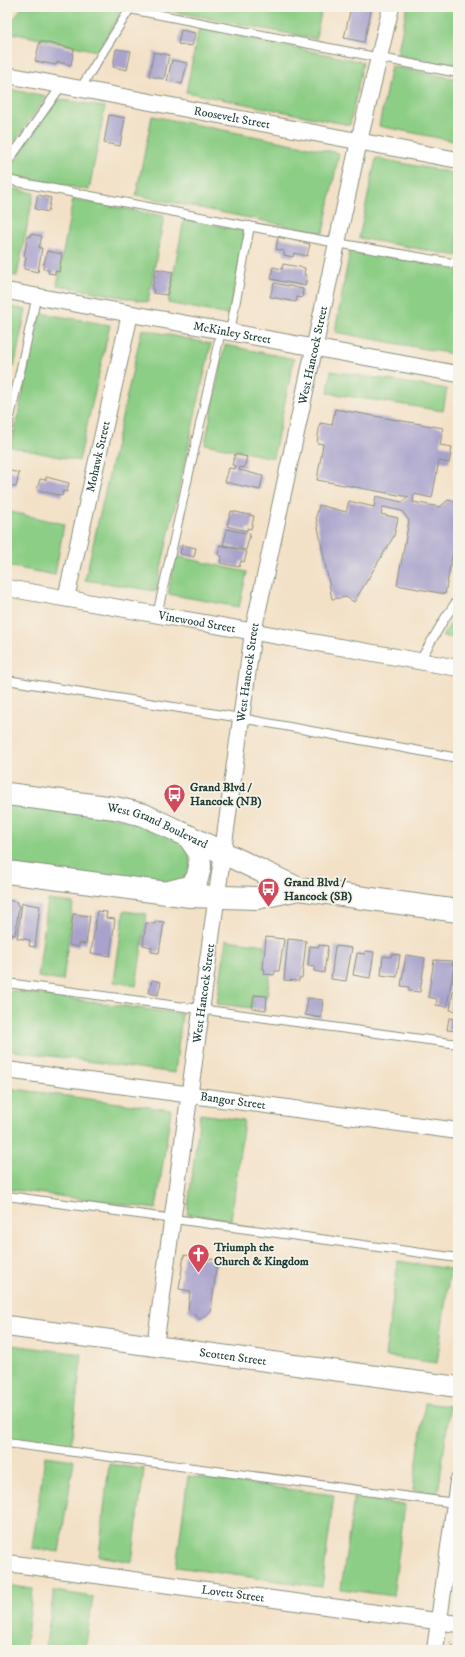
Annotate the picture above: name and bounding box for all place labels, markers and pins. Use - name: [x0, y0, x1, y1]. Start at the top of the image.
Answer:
- place label: Grand Blvd / Hancock (NB): [190, 780, 262, 809]
- bus stop icon: Grand Blvd / Hancock (NB): [161, 781, 187, 814]
- place label: Grand Blvd / Hancock (SB): [284, 875, 352, 904]
- bus stop icon: Grand Blvd / Hancock (SB): [255, 876, 281, 909]
- place label: Triumph the Church & Kingdom: [213, 1240, 309, 1269]
- church icon: Triumph the Church & Kingdom: [185, 1241, 211, 1274]

